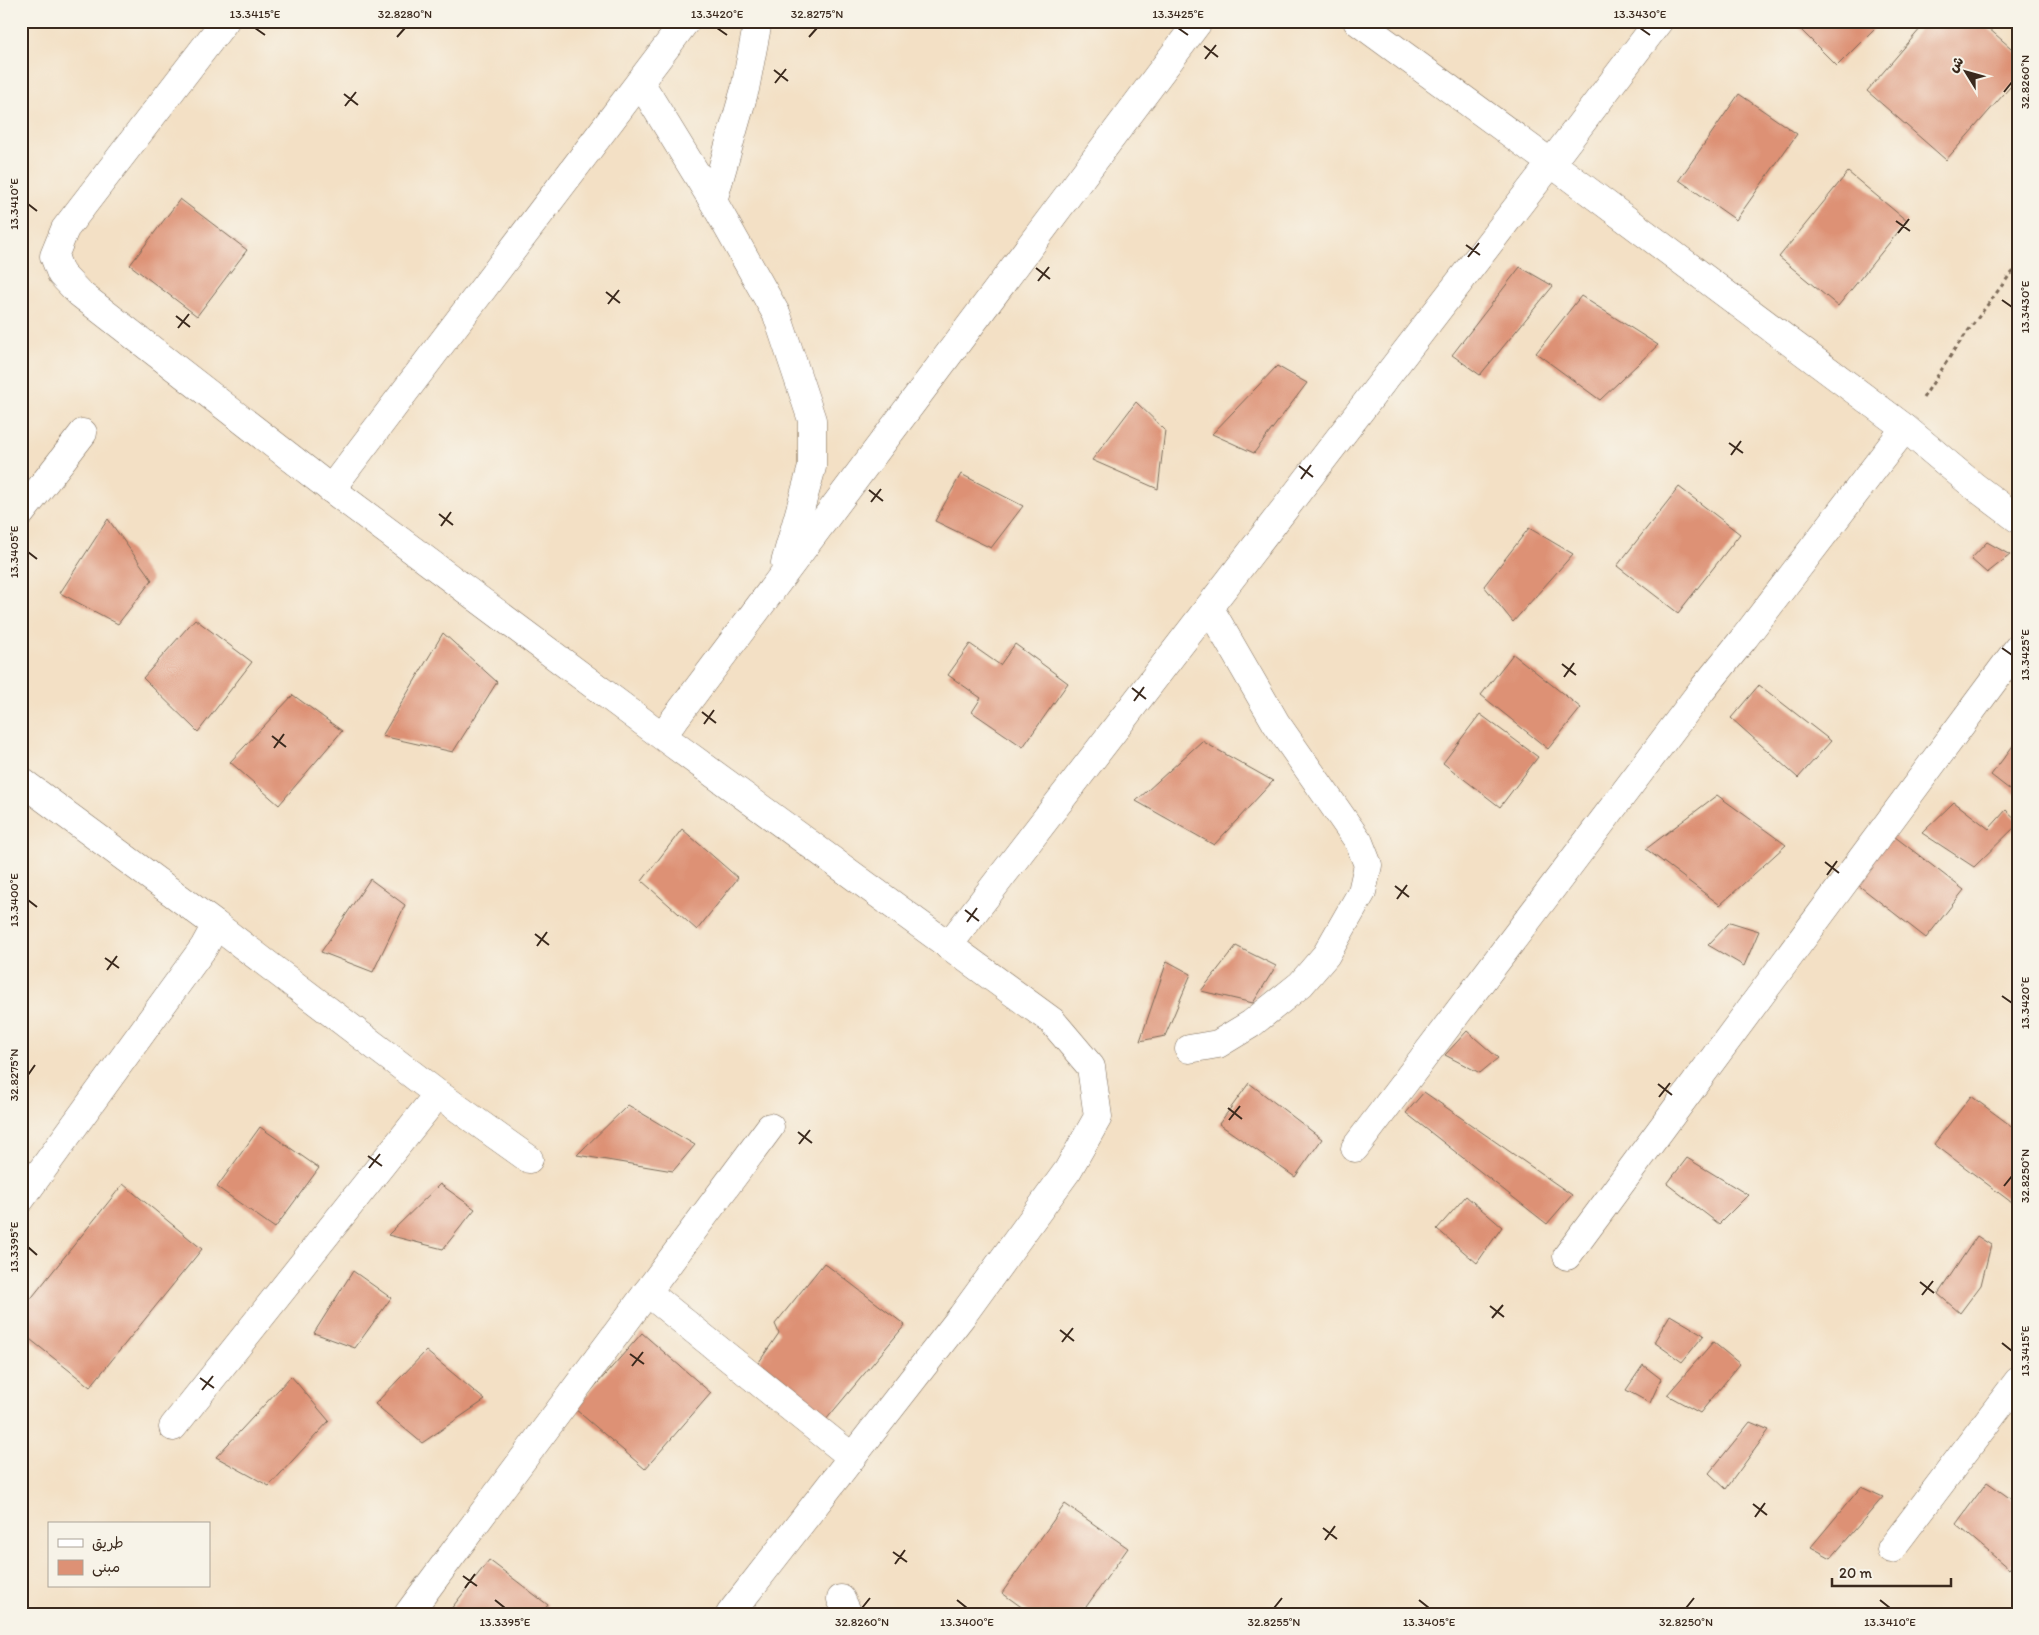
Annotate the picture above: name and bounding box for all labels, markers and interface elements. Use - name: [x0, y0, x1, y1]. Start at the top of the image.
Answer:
- text: 13.3415°E: [230, 7, 281, 21]
- text: 32.8280°N: [378, 7, 432, 21]
- text: 13.3420°E: [691, 7, 744, 21]
- text: 32.8275°N: [791, 7, 843, 21]
- text: 13.3425°E: [1152, 7, 1204, 21]
- text: 13.3430°E: [1614, 7, 1667, 21]
- north arrow: [1942, 48, 1992, 98]
- text: ش: [1945, 53, 1967, 76]
- text: 32.8260°N: [2018, 55, 2032, 109]
- text: 13.3410°E: [7, 178, 21, 230]
- text: 13.3430°E: [2018, 280, 2032, 333]
- text: 13.3405°E: [7, 525, 21, 578]
- text: 13.3425°E: [2018, 629, 2032, 681]
- text: 13.3400°E: [7, 873, 21, 927]
- text: 13.3420°E: [2018, 976, 2032, 1029]
- text: 32.8275°N: [7, 1049, 21, 1101]
- text: 32.8250°N: [2018, 1149, 2032, 1203]
- text: 13.3395°E: [7, 1221, 21, 1272]
- text: 13.3415°E: [2018, 1325, 2032, 1376]
- legend: [48, 1522, 210, 1588]
- text: طريق: [92, 1534, 124, 1552]
- scale bar: [1832, 1555, 1950, 1587]
- text: مبنى: [92, 1558, 120, 1577]
- text: 20 m: [1839, 1564, 1873, 1582]
- text: 13.3395°E: [480, 1615, 531, 1629]
- text: 32.8260°N: [835, 1615, 889, 1629]
- text: 13.3400°E: [940, 1615, 994, 1629]
- text: 32.8255°N: [1248, 1615, 1300, 1629]
- text: 13.3405°E: [1403, 1615, 1456, 1629]
- text: 32.8250°N: [1659, 1615, 1713, 1629]
- text: 13.3410°E: [1864, 1615, 1916, 1629]

